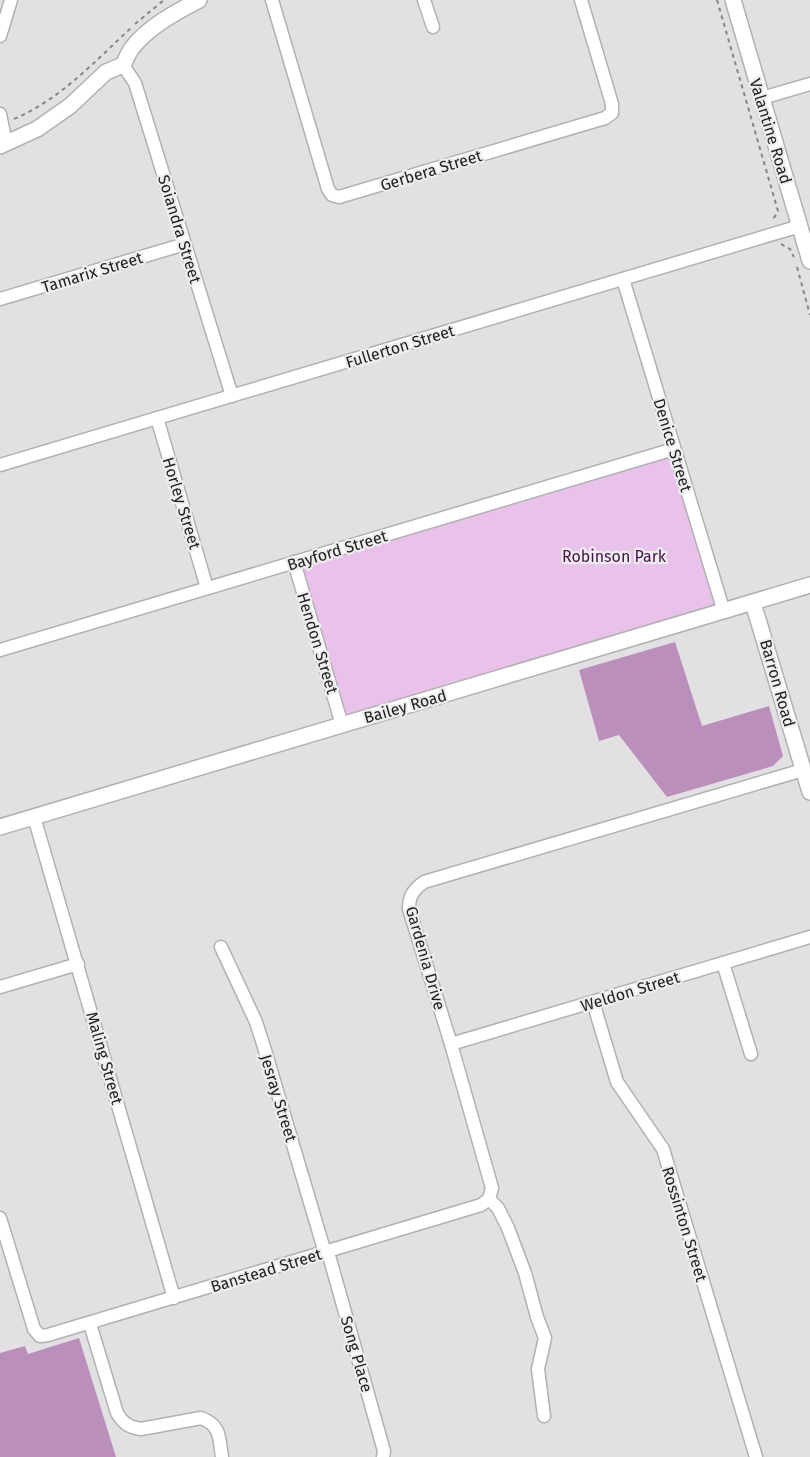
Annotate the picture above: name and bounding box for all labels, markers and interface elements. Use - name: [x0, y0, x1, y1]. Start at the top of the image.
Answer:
- street label: Valantine Road: [746, 76, 796, 186]
- street label: Gerbera Street: [378, 146, 484, 195]
- street label: Soiandra Street: [154, 173, 205, 286]
- street label: Tamarix Street: [39, 248, 145, 297]
- street label: Fullerton Street: [343, 321, 457, 372]
- street label: Denice Street: [649, 396, 696, 494]
- street label: Horley Street: [159, 455, 205, 552]
- street label: Bayford Street: [285, 526, 390, 575]
- park label: Robinson Park: [562, 547, 667, 566]
- street label: Hendon Street: [293, 590, 342, 696]
- street label: Barron Road: [756, 637, 799, 729]
- street label: Bailey Road: [362, 686, 449, 727]
- street label: Gardenia Drive: [402, 904, 449, 1012]
- street label: Weldon Street: [578, 967, 682, 1016]
- street label: Maling Street: [82, 1010, 127, 1107]
- street label: Jesray Street: [256, 1052, 301, 1144]
- street label: Rossinton Street: [658, 1164, 711, 1284]
- street label: Banstead Street: [208, 1244, 324, 1296]
- street label: Song Place: [337, 1314, 376, 1394]

